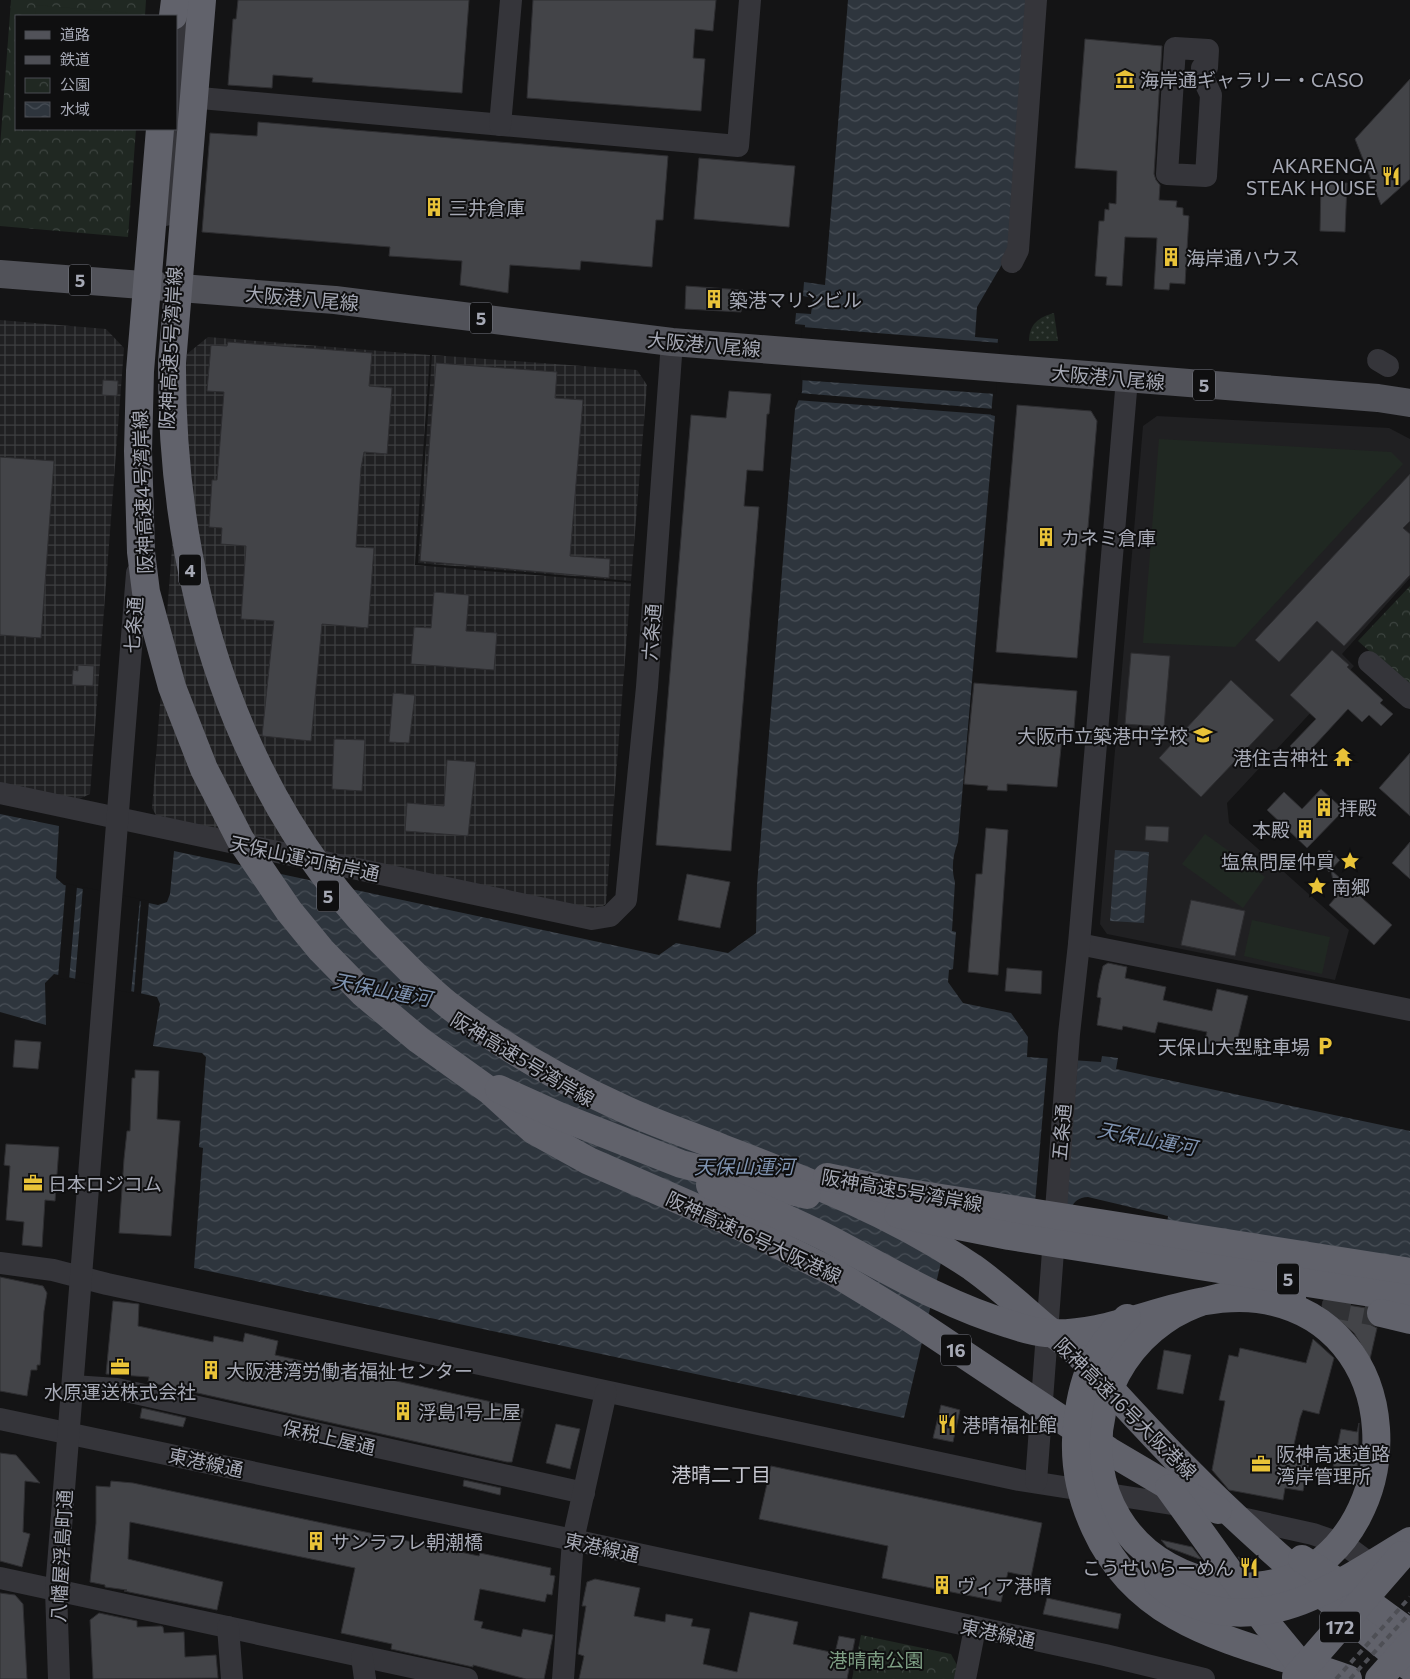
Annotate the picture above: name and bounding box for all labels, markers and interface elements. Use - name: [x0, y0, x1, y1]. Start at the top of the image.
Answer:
- legend: [15, 15, 178, 130]
- text: 道路: [60, 25, 90, 43]
- text: 鉄道: [60, 50, 90, 68]
- museum icon: 海岸通ギャラリー・CASO: [1114, 68, 1136, 90]
- place label: 海岸通ギャラリー・CASO: [1140, 68, 1364, 91]
- text: 公園: [60, 75, 90, 93]
- text: 水域: [60, 100, 90, 118]
- place label: AKARENGA STEAK HOUSE: [1246, 154, 1376, 199]
- restaurant icon: AKARENGA STEAK HOUSE: [1380, 165, 1402, 187]
- building icon: 三井倉庫: [423, 196, 445, 218]
- place label: 三井倉庫: [449, 196, 525, 219]
- building icon: 海岸通ハウス: [1160, 246, 1182, 268]
- place label: 海岸通ハウス: [1186, 246, 1300, 269]
- road number: 5: [69, 264, 91, 296]
- street label: 阪神高速5号湾岸線: [154, 266, 186, 430]
- street label: 大阪港八尾線: [244, 282, 360, 314]
- building icon: 築港マリンビル: [703, 288, 725, 310]
- place label: 築港マリンビル: [729, 288, 862, 311]
- road number: 5: [470, 302, 492, 334]
- street label: 大阪港八尾線: [646, 328, 762, 360]
- street label: 大阪港八尾線: [1050, 361, 1166, 393]
- road number: 5: [1193, 370, 1215, 400]
- street label: 阪神高速4号湾岸線: [128, 410, 156, 574]
- building icon: カネミ倉庫: [1035, 526, 1057, 548]
- place label: カネミ倉庫: [1061, 526, 1156, 549]
- road number: 4: [179, 554, 201, 586]
- street label: 七条通: [120, 596, 146, 654]
- street label: 六条通: [638, 603, 664, 661]
- place label: 大阪市立築港中学校: [1017, 724, 1188, 747]
- school or university icon: 大阪市立築港中学校: [1192, 724, 1214, 746]
- place label: 港住吉神社: [1233, 746, 1328, 769]
- temple icon: 港住吉神社: [1332, 746, 1354, 768]
- building icon: 拝殿: [1313, 796, 1335, 818]
- place label: 拝殿: [1339, 796, 1377, 819]
- place label: 本殿: [1252, 818, 1290, 841]
- building icon: 本殿: [1294, 818, 1316, 840]
- street label: 天保山運河南岸通: [228, 831, 382, 885]
- place label: 塩魚問屋仲買: [1221, 850, 1335, 873]
- place icon: 塩魚問屋仲買: [1339, 850, 1361, 872]
- place icon: 南郷: [1306, 875, 1328, 897]
- place label: 南郷: [1332, 875, 1370, 898]
- road number: 5: [317, 880, 339, 911]
- water label: 天保山運河: [331, 968, 437, 1011]
- street label: 阪神高速5号湾岸線: [447, 1007, 599, 1111]
- place label: 天保山大型駐車場: [1158, 1035, 1310, 1058]
- parking icon: 天保山大型駐車場: [1314, 1035, 1336, 1057]
- street label: 五条通: [1047, 1103, 1075, 1161]
- water label: 天保山運河: [1096, 1117, 1202, 1160]
- water label: 天保山運河: [694, 1154, 798, 1178]
- street label: 阪神高速5号湾岸線: [820, 1165, 984, 1215]
- office icon: 日本ロジコム: [22, 1172, 44, 1194]
- place label: 日本ロジコム: [48, 1172, 162, 1195]
- street label: 阪神高速16号大阪港線: [663, 1186, 845, 1288]
- road number: 5: [1277, 1264, 1299, 1295]
- street label: 阪神高速16号大阪港線: [1050, 1332, 1202, 1484]
- road number: 16: [941, 1334, 971, 1366]
- office icon: 水原運送株式会社: [109, 1356, 131, 1378]
- building icon: 大阪港湾労働者福祉センター: [200, 1359, 222, 1381]
- place label: 大阪港湾労働者福祉センター: [226, 1359, 473, 1382]
- place label: 水原運送株式会社: [44, 1380, 196, 1403]
- building icon: 浮島1号上屋: [392, 1400, 414, 1422]
- place label: 浮島1号上屋: [418, 1400, 521, 1423]
- restaurant icon: 港晴福祉館: [936, 1413, 958, 1435]
- place label: 港晴福祉館: [962, 1413, 1057, 1436]
- street label: 保税上屋通: [280, 1415, 378, 1459]
- place label: 阪神高速道路 湾岸管理所: [1276, 1442, 1390, 1487]
- street label: 東港線通: [166, 1443, 246, 1481]
- office icon: 阪神高速道路 湾岸管理所: [1250, 1453, 1272, 1475]
- district label: 港晴二丁目: [671, 1462, 771, 1486]
- street label: 八幡屋浮島町通: [46, 1489, 76, 1623]
- street label: 東港線通: [562, 1528, 642, 1566]
- building icon: サンラフレ朝潮橋: [305, 1530, 327, 1552]
- place label: サンラフレ朝潮橋: [331, 1530, 483, 1553]
- place label: こうせいらーめん: [1082, 1556, 1234, 1579]
- restaurant icon: こうせいらーめん: [1238, 1556, 1260, 1578]
- building icon: ヴィア港晴: [931, 1574, 953, 1596]
- place label: ヴィア港晴: [957, 1574, 1052, 1597]
- road number: 172: [1320, 1611, 1360, 1642]
- street label: 東港線通: [958, 1614, 1038, 1652]
- park label: 港晴南公園: [828, 1648, 924, 1671]

